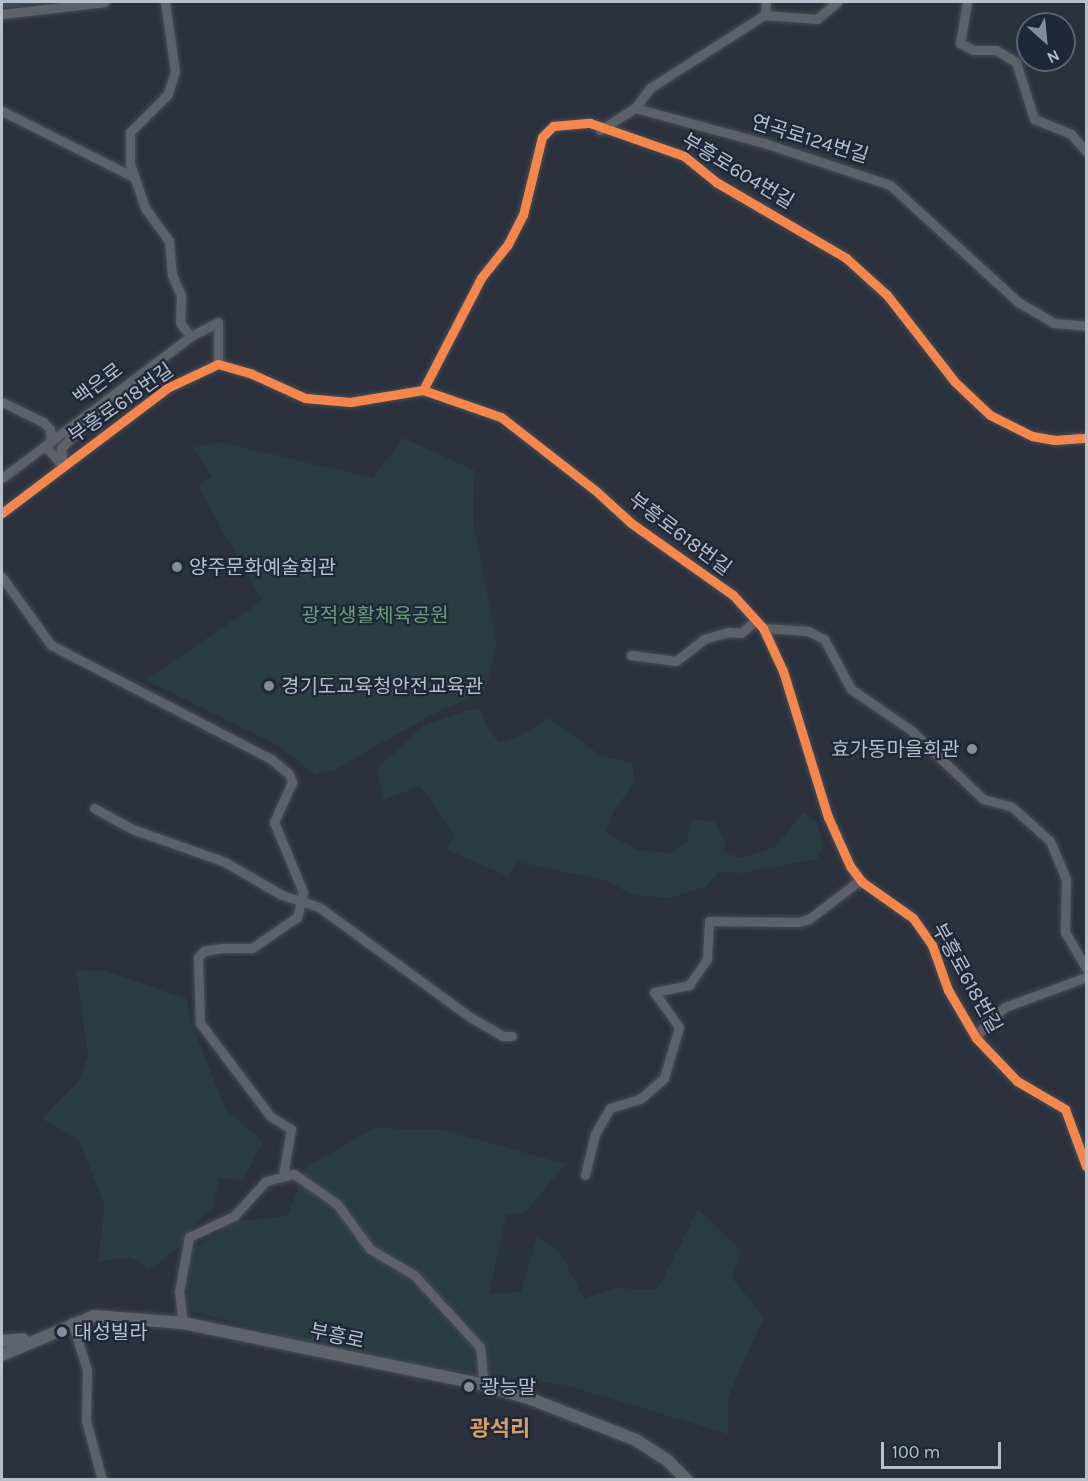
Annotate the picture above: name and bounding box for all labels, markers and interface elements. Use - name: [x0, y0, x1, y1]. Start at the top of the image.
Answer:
- north arrow: [1016, 12, 1076, 72]
- text: N: [1044, 46, 1063, 68]
- street label: 연곡로124번길: [748, 110, 872, 168]
- street label: 부흥로604번길: [678, 128, 798, 214]
- street label: 부흥로618번길: [64, 358, 178, 448]
- street label: 백은로: [69, 358, 127, 410]
- street label: 부흥로618번길: [624, 488, 736, 580]
- place label: 양주문화예술회관: [189, 555, 336, 579]
- marker: 양주문화예술회관: [170, 560, 184, 574]
- park label: 광적생활체육공원: [301, 603, 449, 627]
- place label: 경기도교육청안전교육관: [281, 674, 483, 698]
- marker: 경기도교육청안전교육관: [262, 679, 276, 693]
- place label: 효가동마을회관: [831, 737, 960, 761]
- marker: 효가동마을회관: [965, 742, 979, 756]
- street label: 부흥로618번길: [927, 919, 1007, 1037]
- street label: 부흥로: [308, 1319, 366, 1353]
- place label: 대성빌라: [74, 1320, 148, 1344]
- marker: 대성빌라: [55, 1325, 69, 1339]
- place label: 광능말: [481, 1375, 536, 1399]
- marker: 광능말: [462, 1380, 476, 1394]
- district label: 광석리: [470, 1417, 530, 1443]
- scale bar: [884, 1430, 1004, 1468]
- text: 100 m: [892, 1441, 940, 1463]

